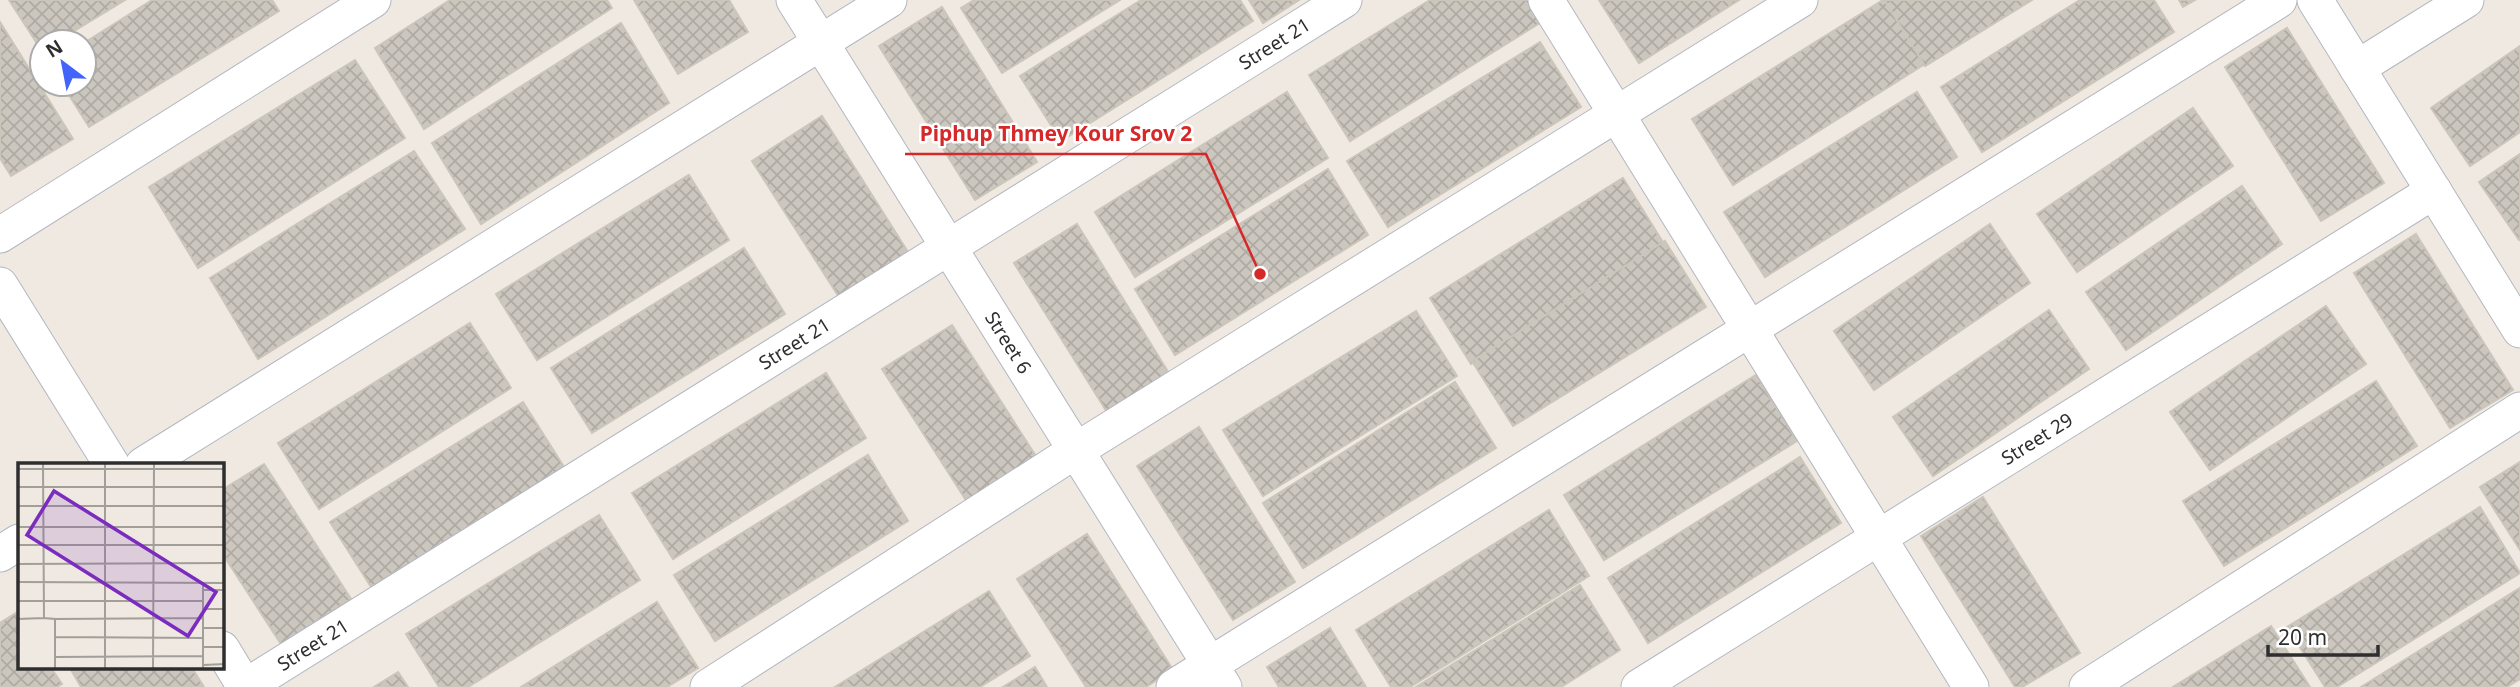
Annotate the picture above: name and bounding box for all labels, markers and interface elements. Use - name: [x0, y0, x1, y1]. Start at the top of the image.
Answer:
- street label: Street 21: [1234, 11, 1315, 76]
- north arrow: [28, 28, 98, 98]
- text: N: [41, 33, 67, 64]
- callout: Piphup Thmey Kour Srov 2: [905, 112, 1206, 154]
- text: Piphup Thmey Kour Srov 2: [920, 119, 1192, 147]
- street label: Street 6: [979, 306, 1038, 379]
- street label: Street 21: [754, 311, 835, 376]
- street label: Street 29: [1996, 407, 2078, 471]
- inset map: [18, 463, 224, 670]
- street label: Street 21: [272, 612, 354, 677]
- scale bar: [2268, 614, 2378, 658]
- text: 20 m: [2278, 623, 2327, 651]

